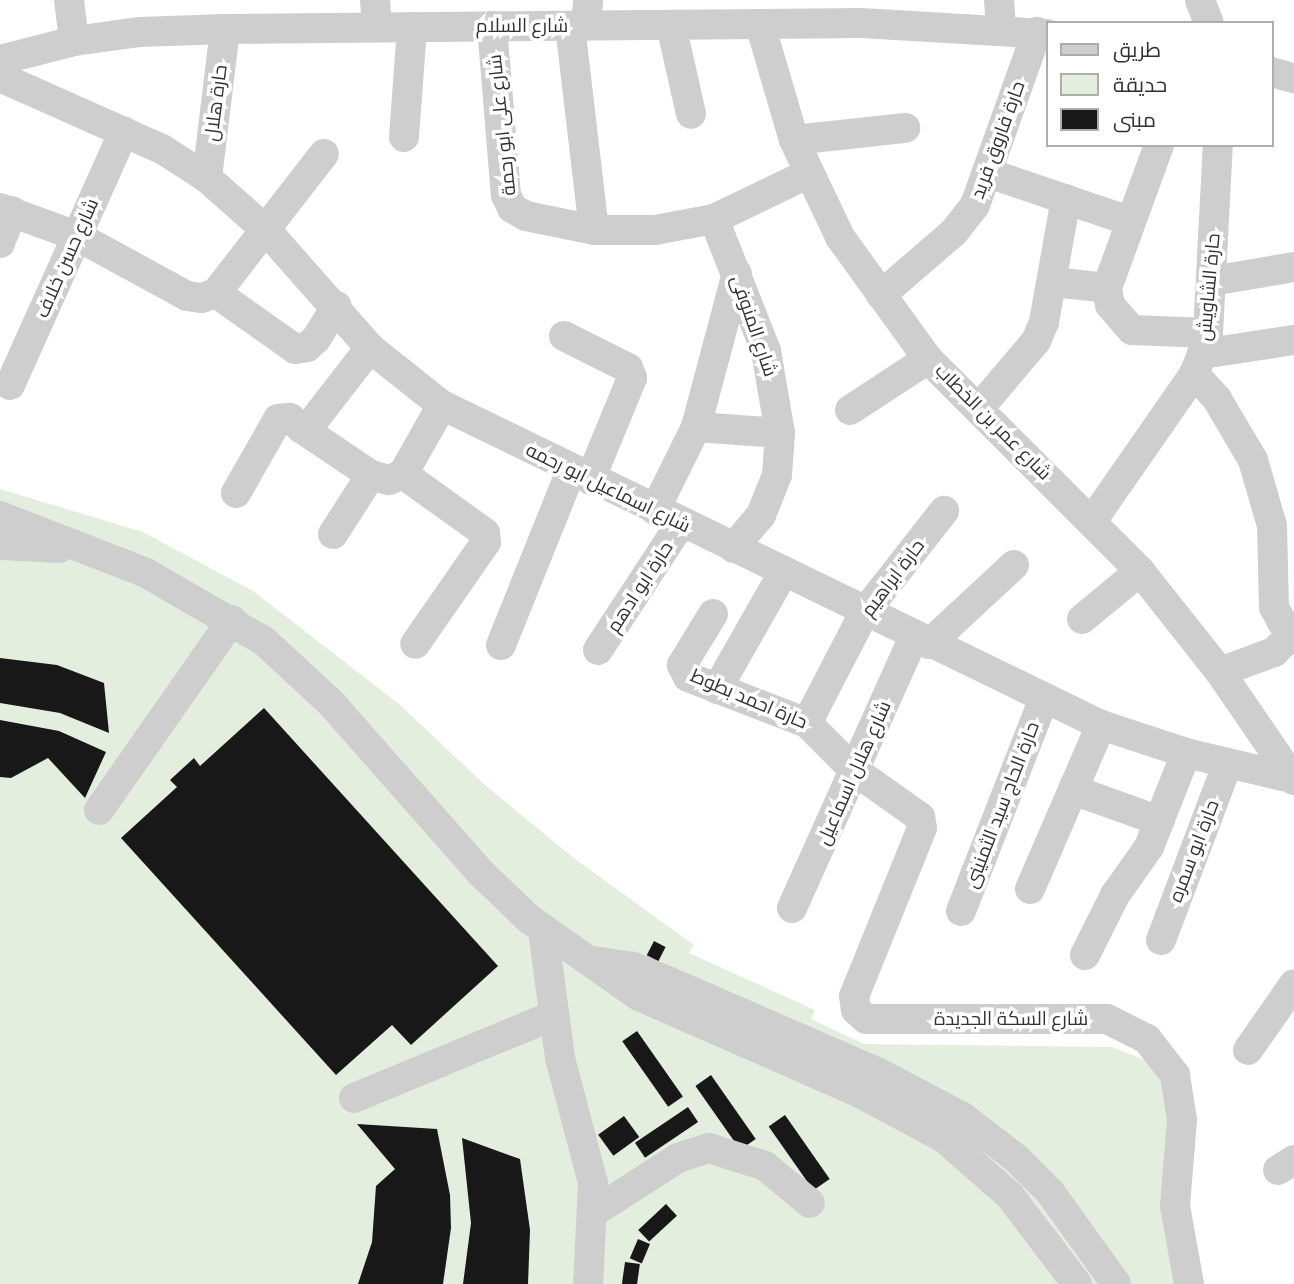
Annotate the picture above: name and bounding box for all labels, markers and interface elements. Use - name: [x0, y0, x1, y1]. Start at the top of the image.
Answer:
- street label: شارع السلام: [476, 15, 568, 37]
- legend: [1046, 21, 1273, 147]
- text: طريق: [1113, 37, 1161, 63]
- street label: شارع على ابو رحمة: [483, 53, 521, 197]
- street label: حارة هلال: [200, 63, 232, 143]
- text: حديقة: [1113, 72, 1167, 98]
- street label: حارة فاروق فريد: [966, 78, 1030, 202]
- text: مبنى: [1113, 107, 1156, 133]
- street label: شارع حسن خلاف: [30, 195, 104, 321]
- street label: حارة الشاويش: [1193, 232, 1225, 342]
- street label: شارع المنوفى: [726, 272, 782, 380]
- street label: شارع عمر بن الخطاب: [930, 359, 1056, 485]
- street label: شارع اسماعيل ابو رحمه: [522, 438, 694, 538]
- street label: حارة ابراهيم: [857, 535, 929, 621]
- street label: حارة ابو ادهم: [602, 537, 678, 637]
- street label: حارة احمد بطوط: [687, 664, 811, 734]
- street label: شارع هلال اسماعيل: [812, 697, 896, 849]
- street label: حارة الحاج سيد الثمنينى: [960, 719, 1044, 891]
- street label: حارة ابو سمره: [1164, 797, 1224, 905]
- street label: شارع السكة الجديدة: [934, 1008, 1088, 1030]

